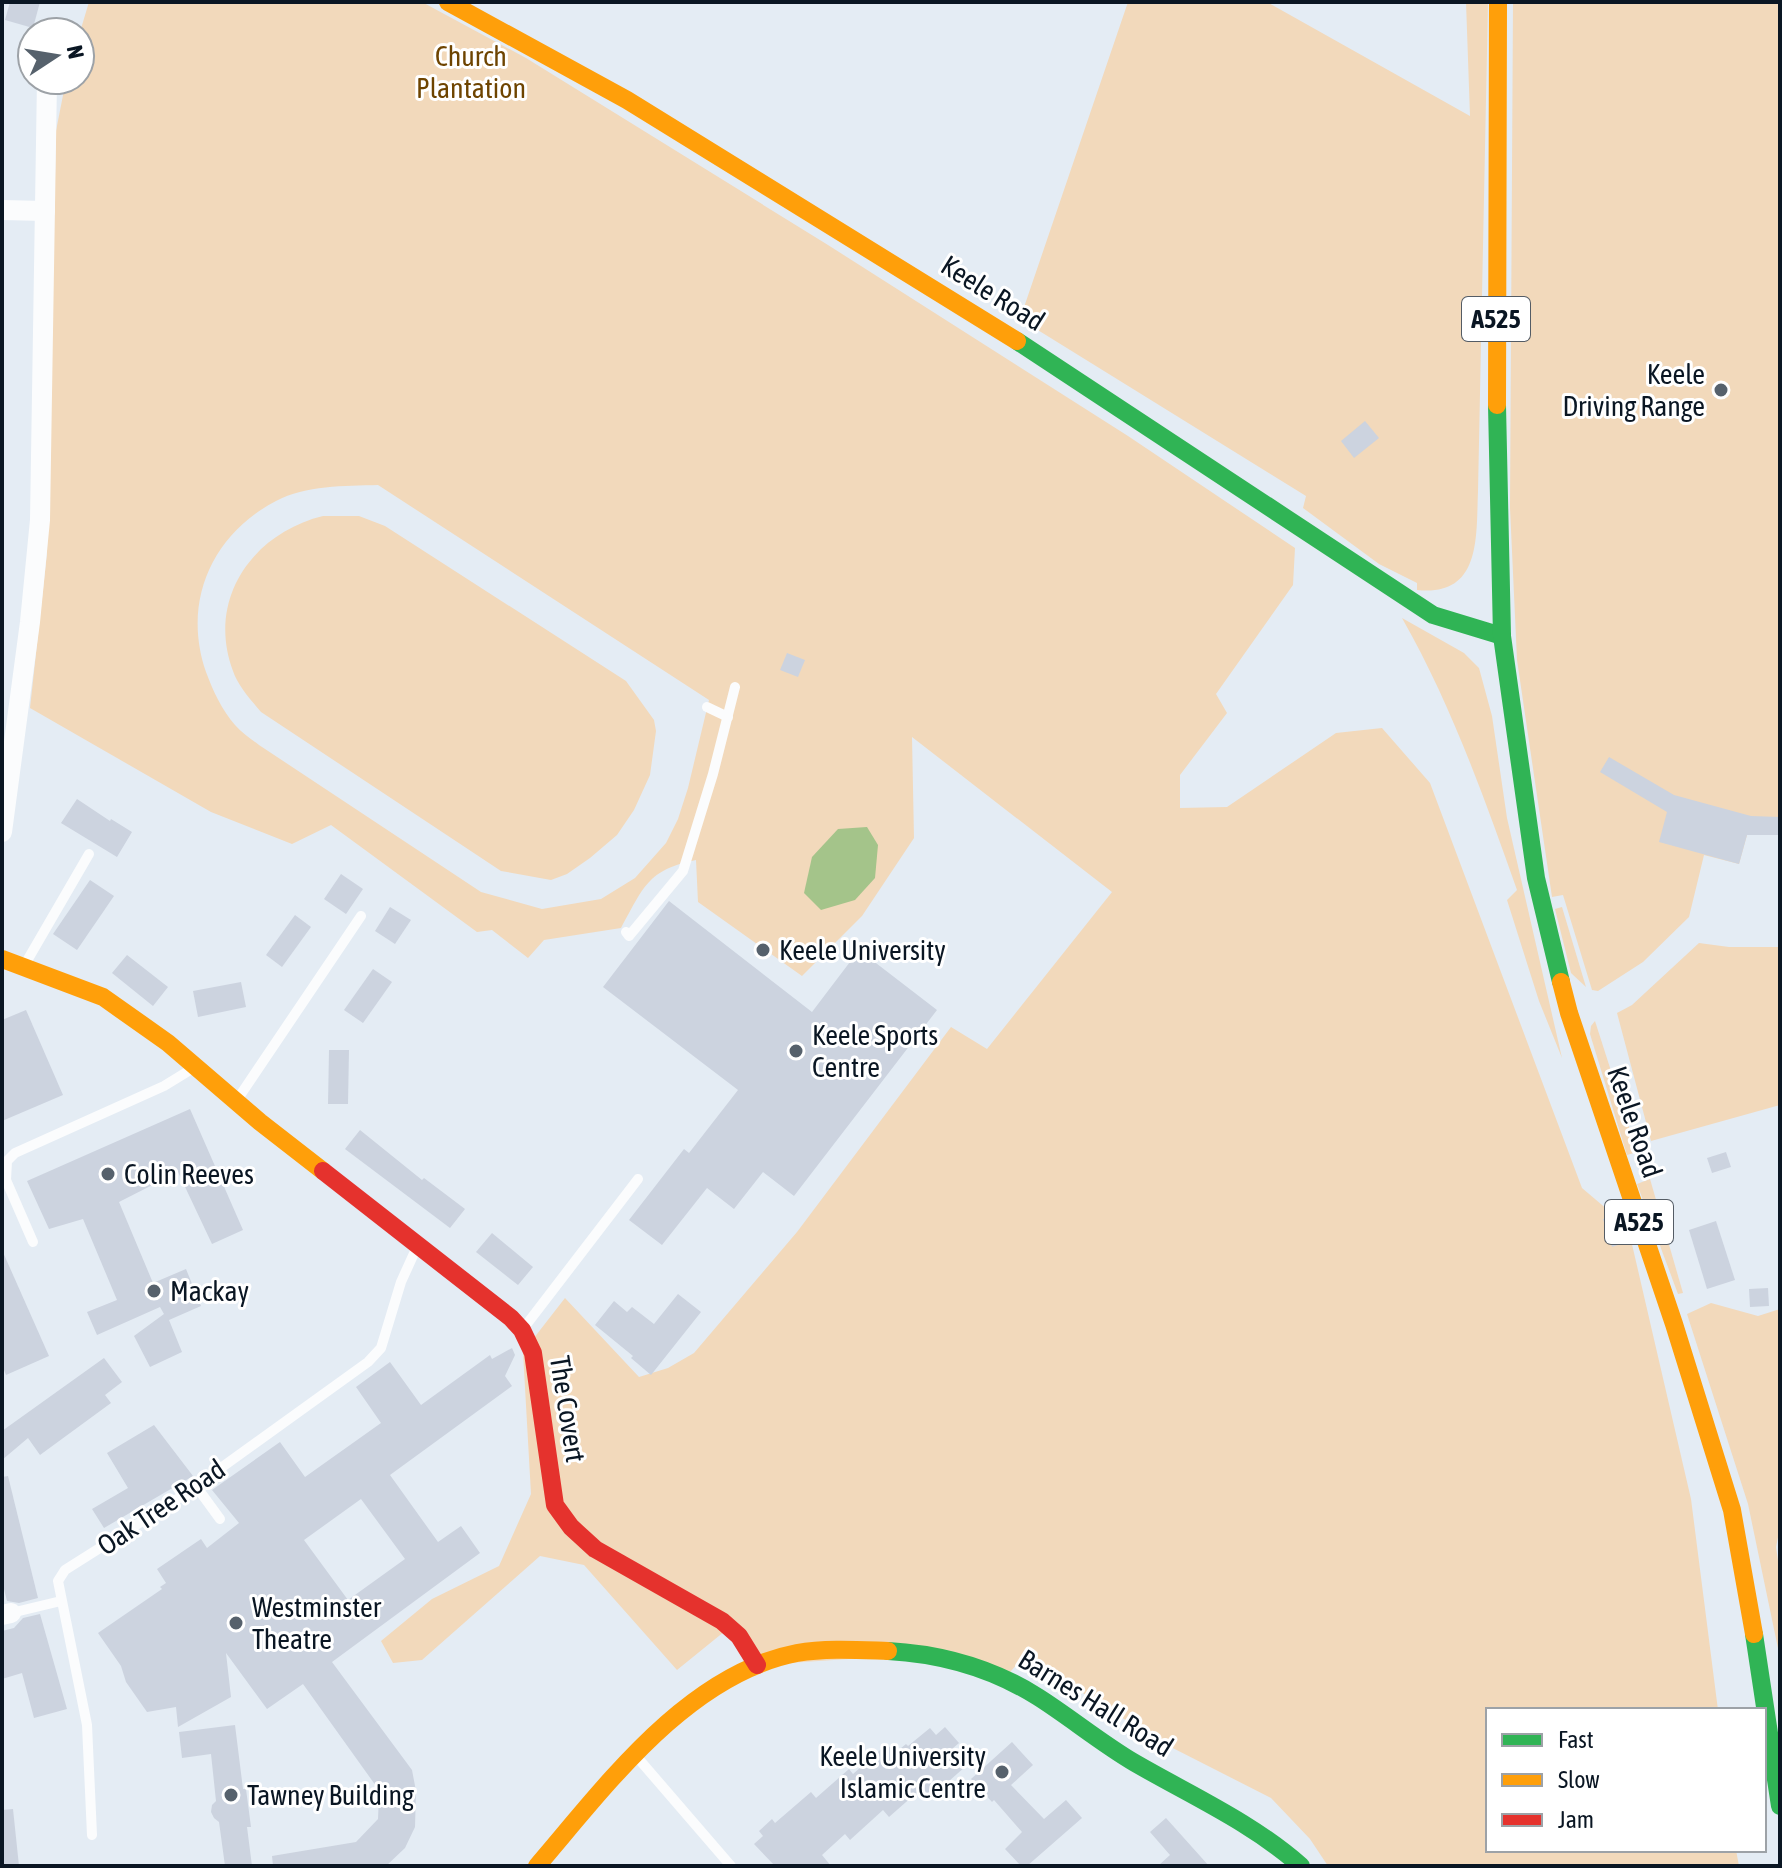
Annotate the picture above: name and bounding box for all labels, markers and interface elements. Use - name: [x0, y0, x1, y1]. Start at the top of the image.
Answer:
- north arrow: [16, 16, 96, 96]
- park label: Church Plantation: [416, 40, 526, 104]
- text: N: [61, 43, 90, 61]
- street label: Keele Road: [936, 249, 1050, 337]
- road number: A525: [1462, 297, 1530, 341]
- place label: Keele Driving Range: [1562, 358, 1705, 422]
- marker: Keele Driving Range: [1712, 381, 1730, 399]
- place label: Keele University: [779, 934, 946, 966]
- marker: Keele University: [754, 941, 772, 959]
- place label: Keele Sports Centre: [812, 1019, 938, 1083]
- marker: Keele Sports Centre: [787, 1042, 805, 1060]
- street label: Keele Road: [1601, 1062, 1669, 1182]
- place label: Colin Reeves: [124, 1158, 254, 1190]
- marker: Colin Reeves: [99, 1165, 117, 1183]
- road number: A525: [1605, 1200, 1673, 1244]
- place label: Mackay: [170, 1275, 249, 1307]
- marker: Mackay: [145, 1282, 163, 1300]
- street label: The Covert: [544, 1353, 592, 1465]
- street label: Oak Tree Road: [91, 1453, 231, 1561]
- place label: Westminster Theatre: [252, 1591, 382, 1655]
- marker: Westminster Theatre: [227, 1614, 245, 1632]
- street label: Barnes Hall Road: [1013, 1643, 1179, 1763]
- legend: [1486, 1708, 1766, 1852]
- text: Fast: [1558, 1726, 1594, 1753]
- place label: Keele University Islamic Centre: [819, 1740, 986, 1804]
- marker: Keele University Islamic Centre: [993, 1763, 1011, 1781]
- text: Slow: [1558, 1766, 1600, 1793]
- place label: Tawney Building: [247, 1779, 414, 1811]
- marker: Tawney Building: [222, 1786, 240, 1804]
- text: Jam: [1558, 1806, 1594, 1833]

